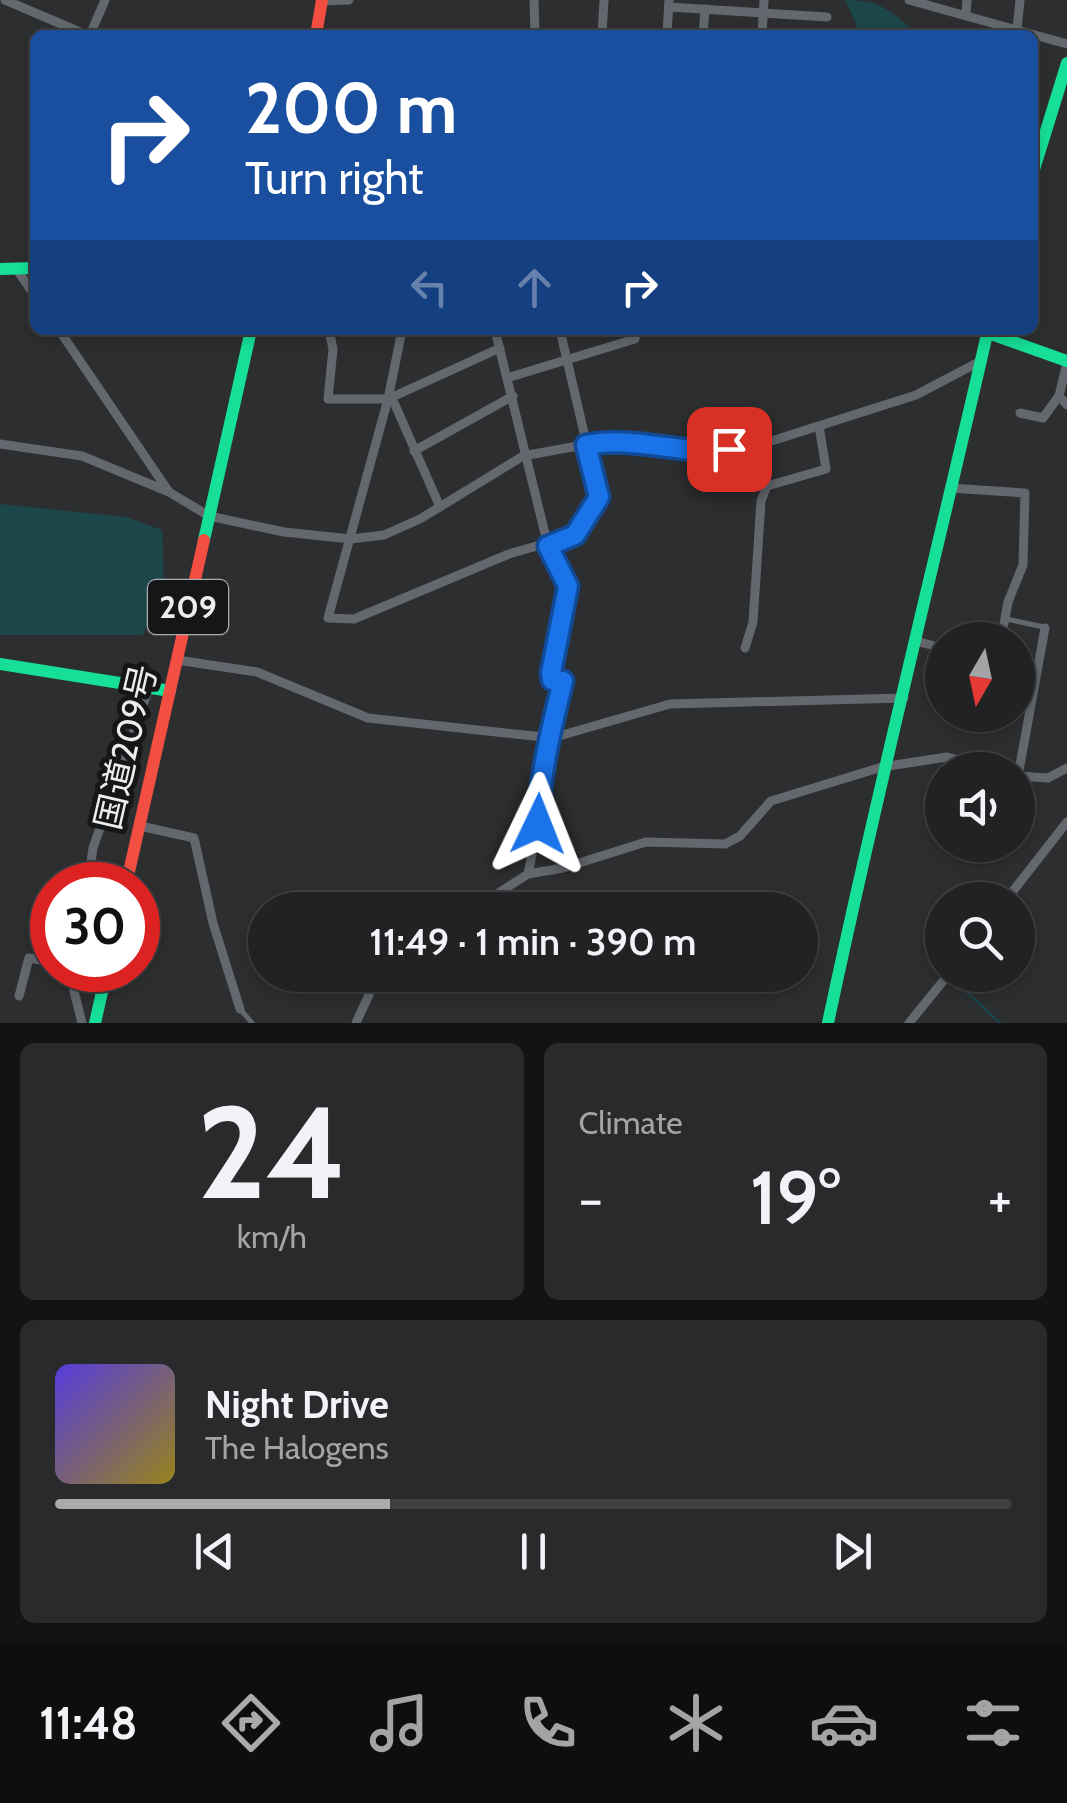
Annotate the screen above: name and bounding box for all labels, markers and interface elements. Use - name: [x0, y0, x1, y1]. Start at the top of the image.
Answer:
- text: 200 m: [245, 65, 457, 151]
- icon: right: [80, 70, 210, 200]
- text: Turn right: [245, 151, 424, 205]
- icon: left: [402, 260, 457, 315]
- icon: ahead: [507, 260, 562, 315]
- icon: right: [612, 260, 667, 315]
- pin: [687, 407, 772, 492]
- icon: arrive: [702, 422, 757, 477]
- road number: 209: [148, 580, 228, 634]
- north arrow: [925, 622, 1035, 732]
- map controls: [925, 622, 1035, 992]
- street label: 国道209号: [86, 660, 165, 833]
- button: sound: [925, 752, 1035, 862]
- position arrow: [486, 772, 590, 876]
- speed limit sign: 30: [30, 862, 160, 992]
- button: search: [925, 882, 1035, 992]
- text: 11:49 · 1 min · 390 m: [370, 918, 696, 965]
- text: 24: [197, 1073, 347, 1231]
- text: Climate: [579, 1103, 683, 1142]
- text: 19°: [750, 1152, 841, 1243]
- text: −: [579, 1165, 603, 1232]
- text: +: [988, 1165, 1012, 1232]
- text: km/h: [237, 1217, 307, 1256]
- text: Night Drive: [205, 1381, 389, 1428]
- text: The Halogens: [205, 1428, 389, 1467]
- icon: previous: [187, 1524, 242, 1579]
- icon: pause: [506, 1524, 561, 1579]
- icon: next: [825, 1524, 880, 1579]
- icon: directions: [216, 1688, 286, 1758]
- icon: music: [364, 1688, 434, 1758]
- icon: phone: [513, 1688, 583, 1758]
- icon: climate: [661, 1688, 731, 1758]
- icon: car: [809, 1688, 879, 1758]
- icon: filters: [958, 1688, 1028, 1758]
- text: 11:48: [39, 1696, 138, 1750]

